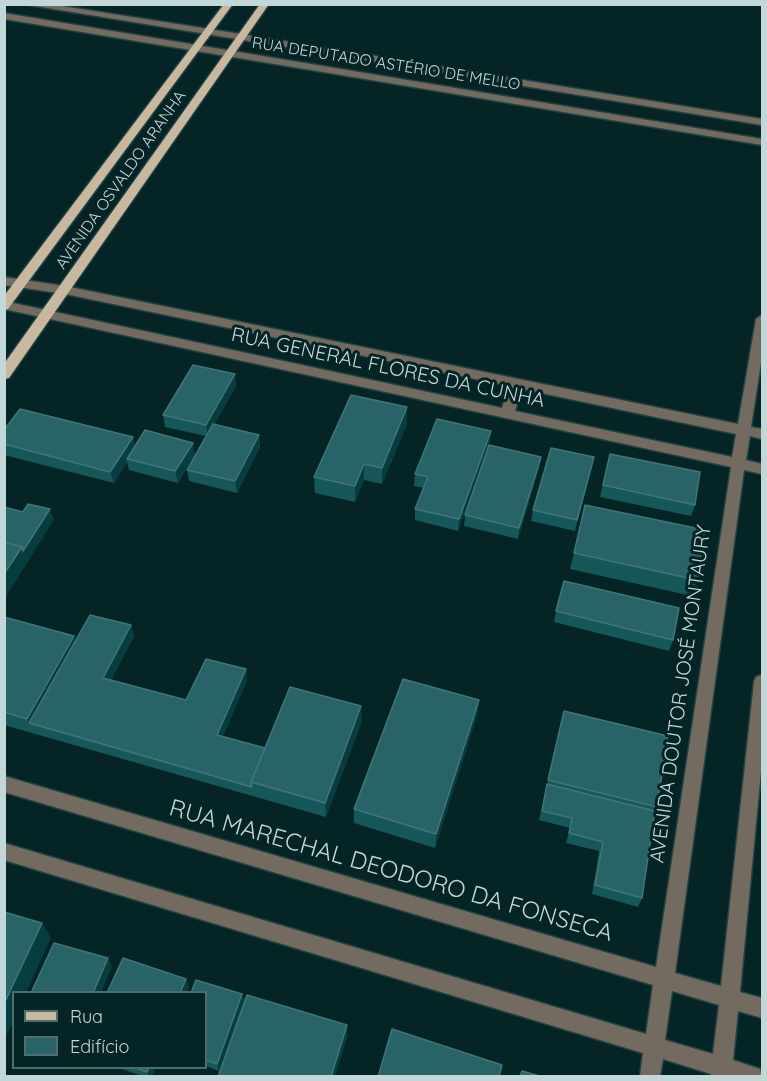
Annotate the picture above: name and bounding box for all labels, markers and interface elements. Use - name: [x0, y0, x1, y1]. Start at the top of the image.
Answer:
- street label: RUA DEPUTADO ASTÉRIO DE MELLO: [251, 33, 521, 95]
- street label: AVENIDA OSVALDO ARANHA: [52, 87, 190, 273]
- street label: RUA GENERAL FLORES DA CUNHA: [229, 323, 547, 413]
- street label: AVENIDA DOUTOR JOSÉ MONTAURY: [645, 523, 717, 865]
- street label: RUA MARECHAL DEODORO DA FONSECA: [166, 794, 616, 948]
- legend: [12, 991, 207, 1069]
- text: Rua: [70, 1005, 103, 1028]
- text: Edifício: [70, 1035, 129, 1058]

